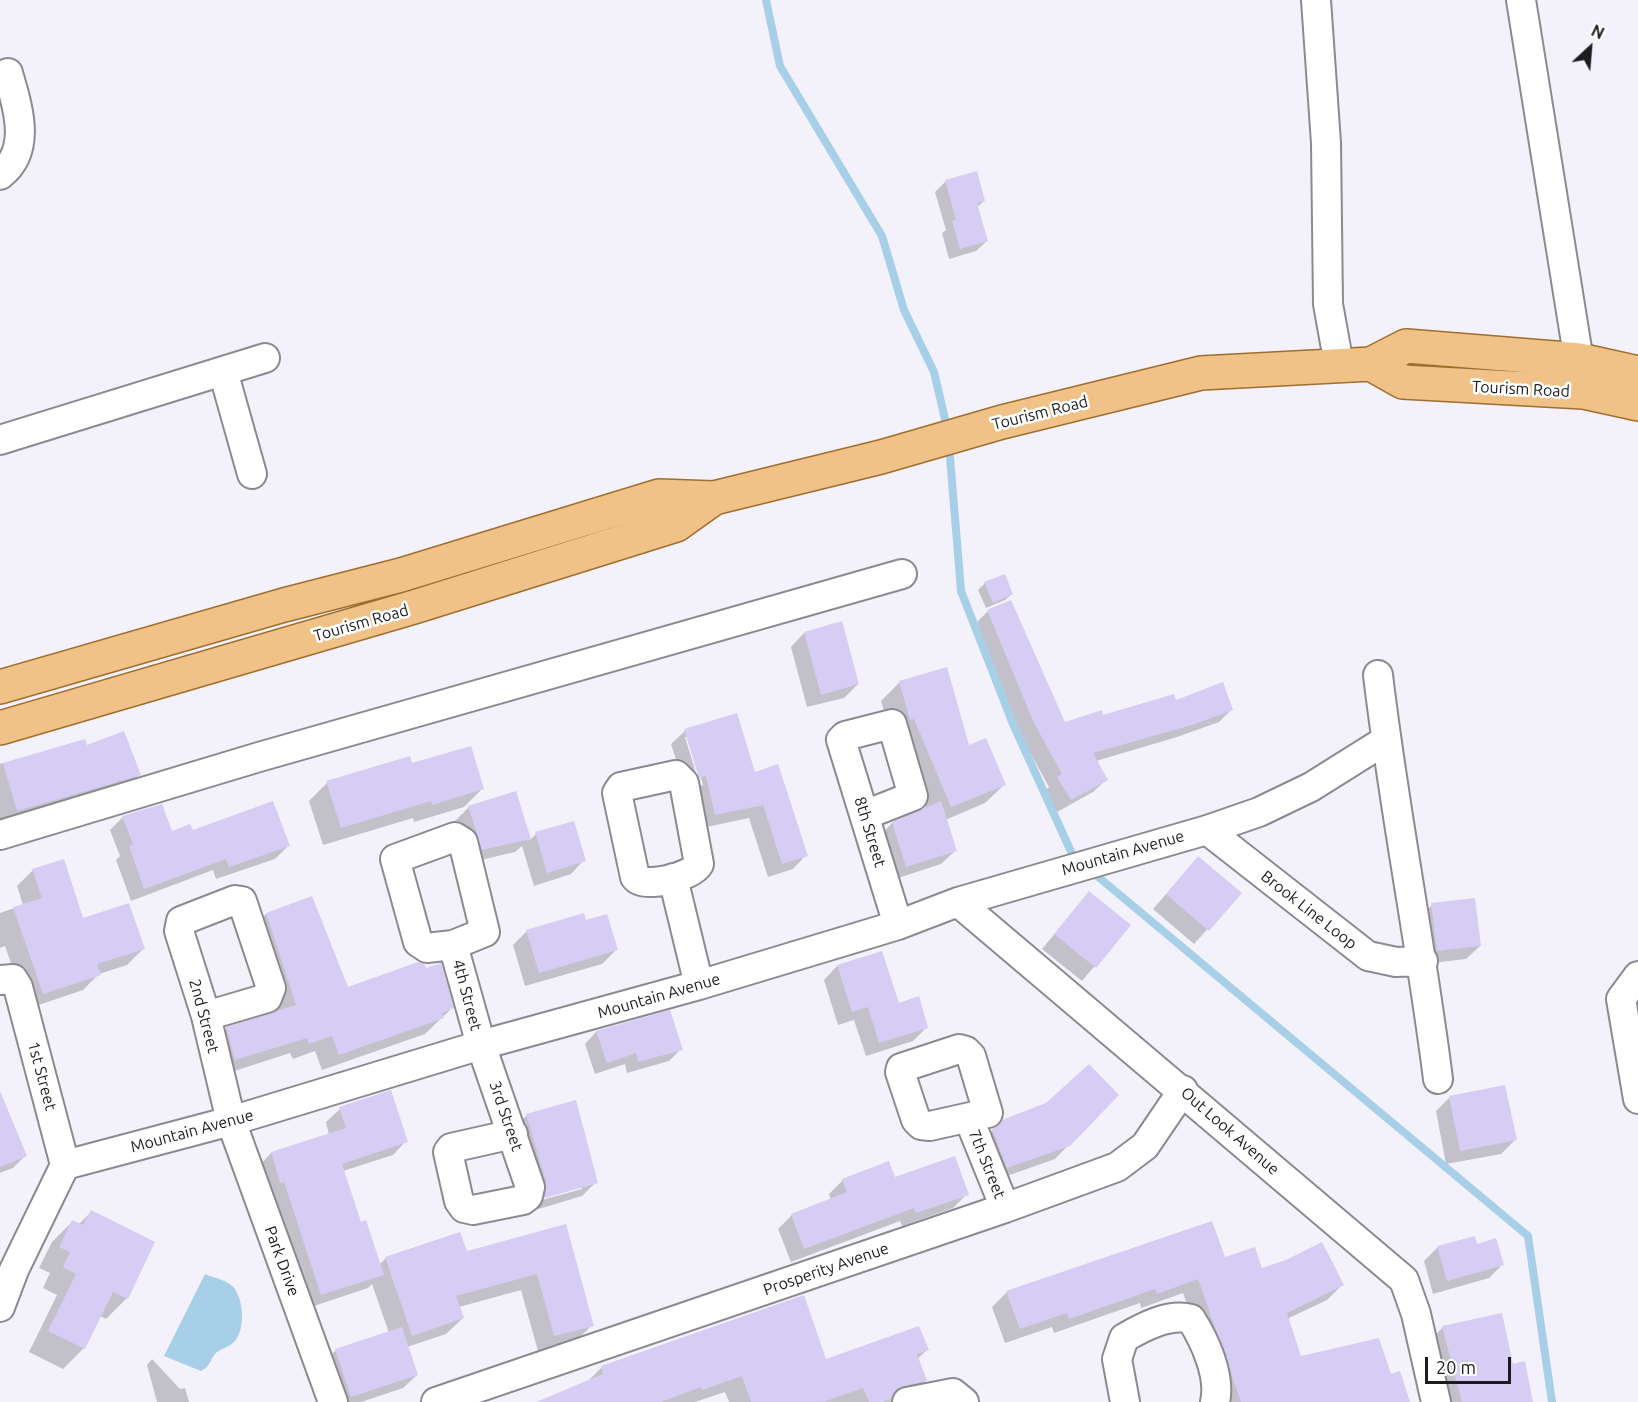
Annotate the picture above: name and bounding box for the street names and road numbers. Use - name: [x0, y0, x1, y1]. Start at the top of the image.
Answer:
- street label: Tourism Road: [1472, 377, 1570, 401]
- street label: Tourism Road: [990, 392, 1090, 434]
- street label: Tourism Road: [311, 600, 411, 646]
- street label: 8th Street: [850, 794, 890, 870]
- street label: Mountain Avenue: [1060, 826, 1186, 880]
- street label: Brook Line Loop: [1257, 867, 1361, 953]
- street label: 4th Street: [448, 957, 486, 1033]
- street label: Mountain Avenue: [596, 969, 722, 1023]
- street label: 2nd Street: [185, 977, 223, 1055]
- street label: 1st Street: [24, 1039, 60, 1113]
- street label: 3rd Street: [485, 1078, 527, 1154]
- street label: Out Look Avenue: [1177, 1083, 1283, 1179]
- street label: Mountain Avenue: [128, 1105, 256, 1157]
- street label: 7th Street: [964, 1127, 1010, 1201]
- street label: Park Drive: [260, 1223, 304, 1299]
- street label: Prosperity Avenue: [761, 1238, 891, 1300]

